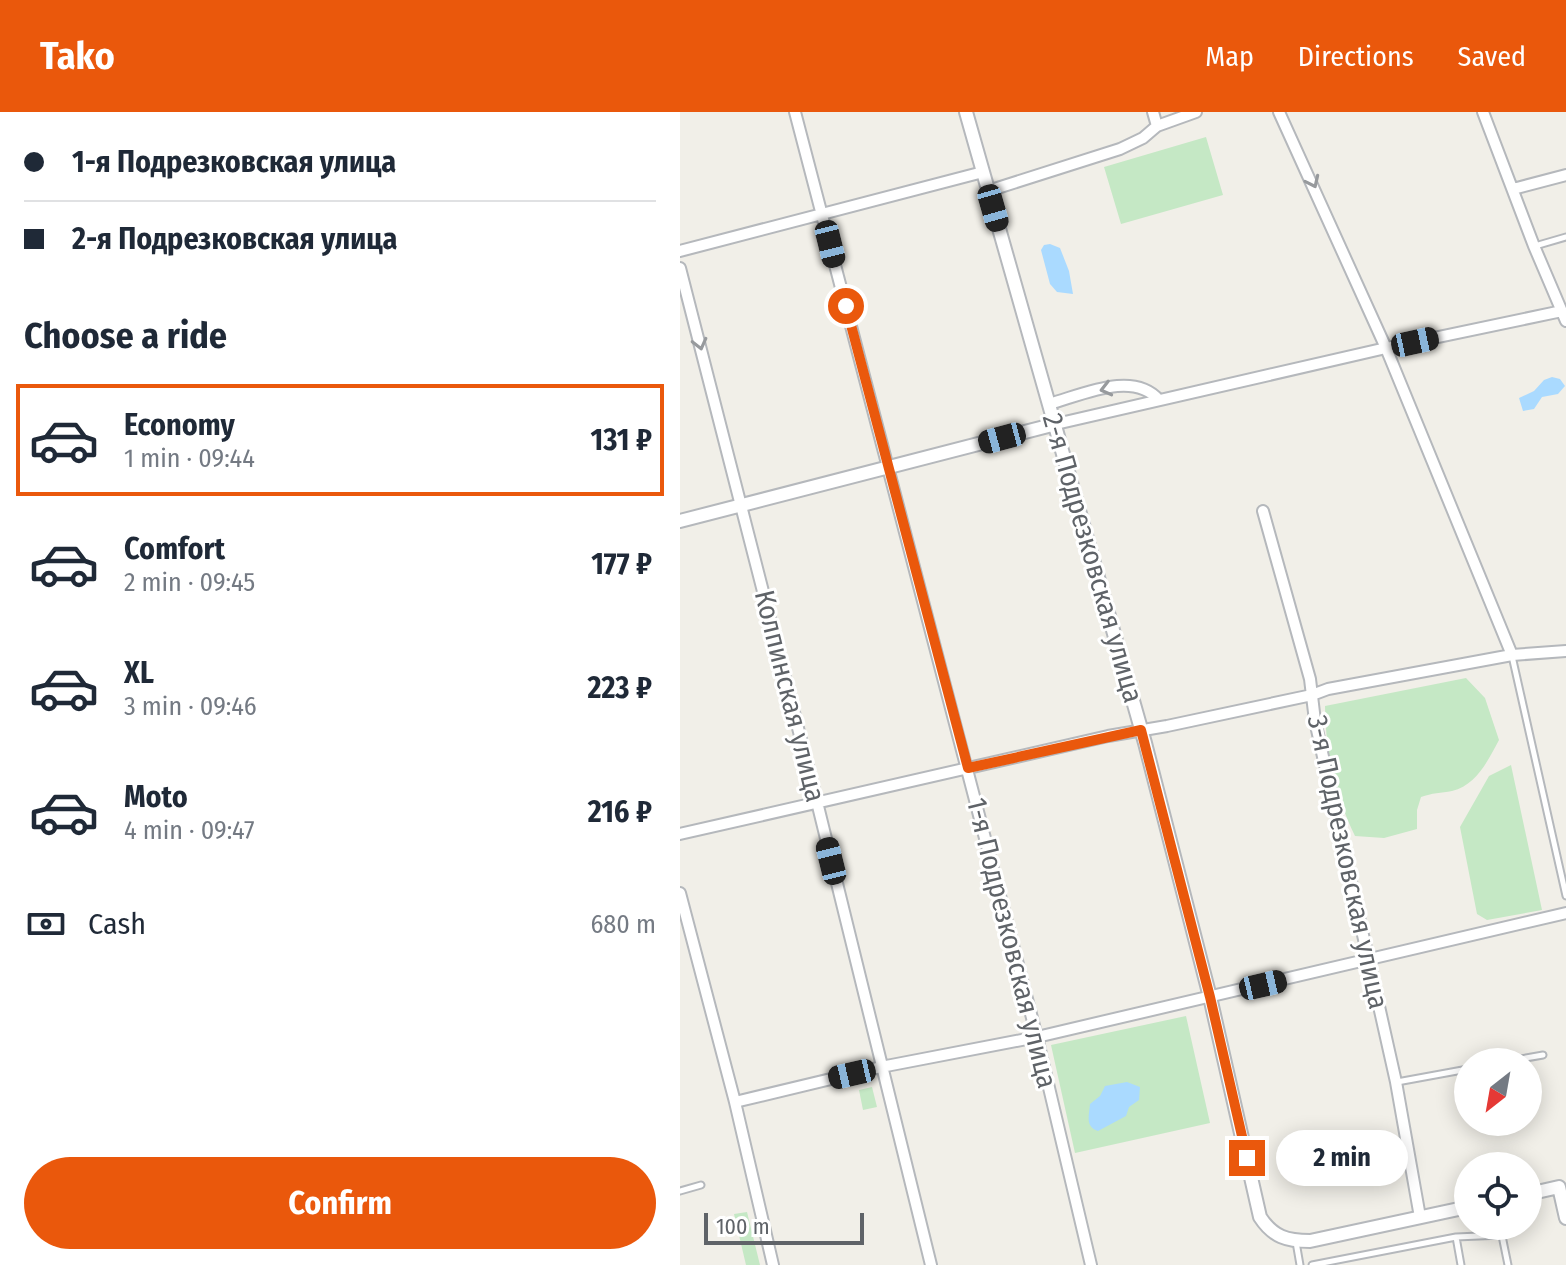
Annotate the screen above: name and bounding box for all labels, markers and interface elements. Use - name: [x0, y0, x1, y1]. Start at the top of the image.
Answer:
- text: Tako: [40, 33, 115, 79]
- text: Map: [1205, 40, 1254, 73]
- text: Directions: [1298, 40, 1414, 73]
- text: Saved: [1458, 40, 1526, 73]
- text: 1-я Подрезковская улица: [72, 144, 396, 180]
- one-way arrow: [1303, 174, 1319, 189]
- car: [975, 182, 1011, 234]
- car: [813, 218, 847, 270]
- text: 2-я Подрезковская улица: [72, 221, 397, 257]
- route start: [828, 288, 864, 324]
- text: Choose a ride: [24, 314, 227, 358]
- car: [1389, 325, 1441, 359]
- one-way arrow: [690, 336, 707, 350]
- one-way arrow: [1100, 380, 1114, 397]
- icon: car: [28, 404, 100, 476]
- text: Economy: [124, 407, 235, 443]
- street label: 2-я Подрезковская улица: [1036, 410, 1150, 706]
- car: [976, 420, 1028, 456]
- text: 131 ₽: [591, 422, 652, 458]
- text: 1 min · 09:44: [124, 443, 255, 474]
- icon: car: [28, 528, 100, 600]
- text: Comfort: [124, 531, 225, 567]
- text: 177 ₽: [591, 546, 652, 582]
- text: 2 min · 09:45: [124, 567, 255, 598]
- street label: Колпинская улица: [748, 587, 832, 805]
- icon: car: [28, 652, 100, 724]
- text: XL: [124, 655, 154, 691]
- text: 223 ₽: [588, 670, 652, 706]
- text: 3 min · 09:46: [124, 691, 257, 722]
- street label: 3-я Подрезковская улица: [1301, 712, 1395, 1012]
- icon: car: [28, 776, 100, 848]
- text: Moto: [124, 779, 188, 815]
- text: 216 ₽: [588, 794, 652, 830]
- street label: 1-я Подрезковская улица: [960, 794, 1064, 1092]
- text: 4 min · 09:47: [124, 815, 255, 846]
- car: [814, 835, 848, 887]
- icon: cash: [24, 902, 68, 946]
- text: Cash: [88, 906, 146, 942]
- text: 680 m: [590, 909, 656, 940]
- car: [1237, 968, 1289, 1002]
- north arrow: [1454, 1048, 1542, 1136]
- map controls: [1454, 1048, 1542, 1240]
- car: [826, 1057, 878, 1091]
- callout: 2 min: [1275, 1130, 1407, 1186]
- route end: [1229, 1140, 1265, 1176]
- text: 2 min: [1313, 1142, 1371, 1173]
- button: locate: [1454, 1152, 1542, 1240]
- button: Confirm: [24, 1157, 656, 1249]
- scale bar: [704, 1209, 864, 1245]
- text: 100 m: [716, 1213, 770, 1240]

